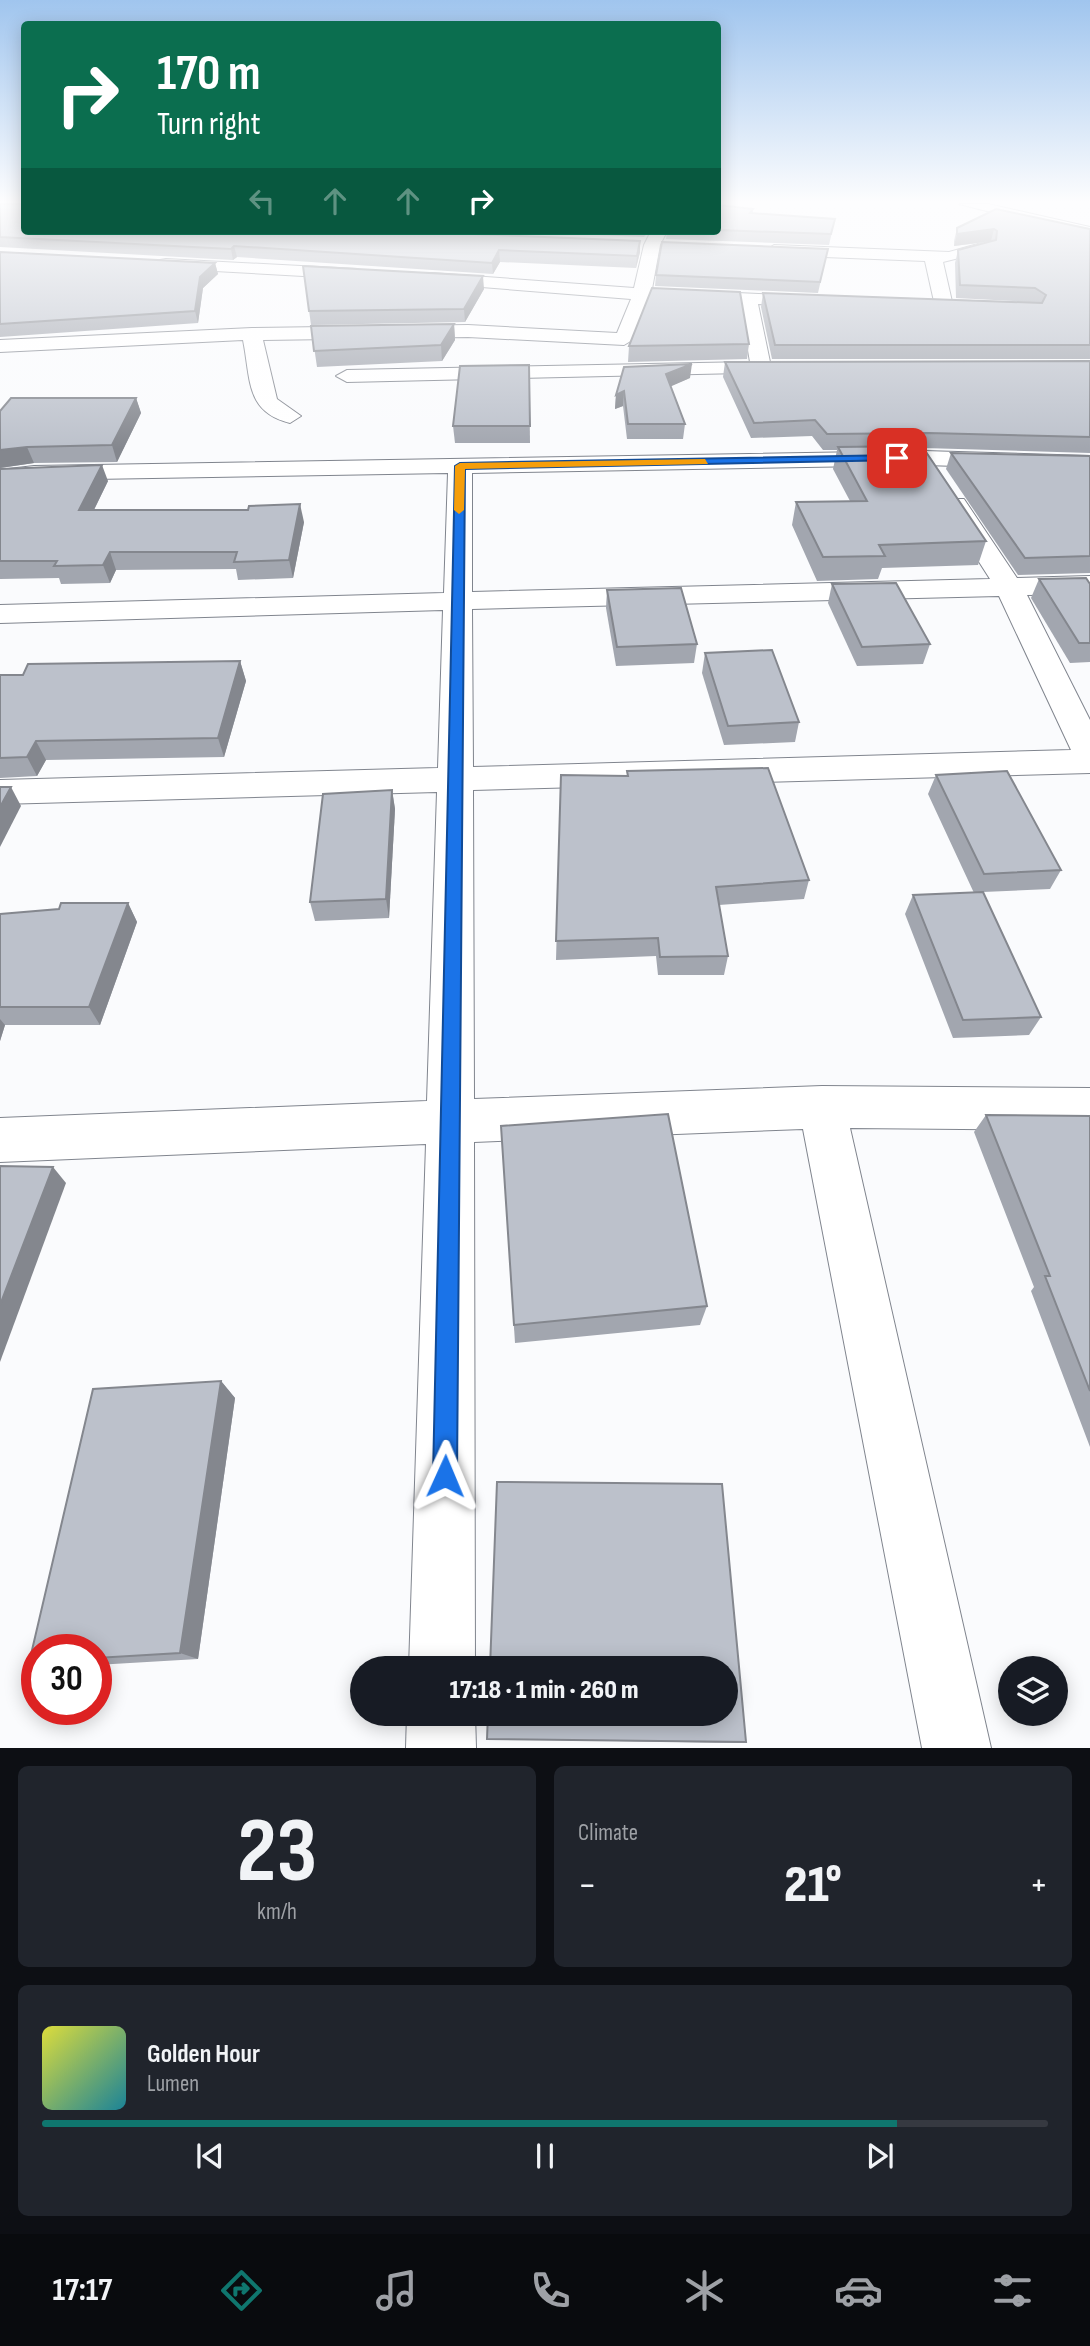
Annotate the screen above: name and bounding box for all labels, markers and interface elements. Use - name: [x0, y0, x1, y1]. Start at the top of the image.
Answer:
- text: 170 m: [157, 45, 261, 104]
- icon: right: [42, 49, 133, 140]
- text: Turn right: [157, 105, 261, 144]
- icon: left: [243, 182, 281, 220]
- icon: ahead: [316, 182, 354, 220]
- icon: ahead: [389, 182, 427, 220]
- icon: right: [462, 182, 500, 220]
- pin: [867, 428, 927, 488]
- icon: arrive: [878, 439, 916, 477]
- position arrow: [408, 1439, 482, 1513]
- speed limit sign: 30: [21, 1634, 112, 1725]
- map controls: [998, 1656, 1068, 1726]
- button: layers: [998, 1656, 1068, 1726]
- text: 17:18 · 1 min · 260 m: [450, 1675, 638, 1706]
- text: 23: [237, 1798, 317, 1907]
- text: Climate: [578, 1819, 638, 1847]
- text: 21°: [784, 1854, 842, 1917]
- text: −: [578, 1863, 597, 1908]
- text: +: [1029, 1863, 1048, 1908]
- text: km/h: [257, 1898, 297, 1926]
- text: Golden Hour: [147, 2039, 260, 2070]
- text: Lumen: [147, 2070, 199, 2098]
- icon: previous: [191, 2137, 229, 2175]
- icon: pause: [526, 2137, 564, 2175]
- icon: next: [861, 2137, 899, 2175]
- icon: directions: [217, 2266, 266, 2315]
- icon: music: [372, 2266, 421, 2315]
- icon: phone: [526, 2266, 575, 2315]
- icon: climate: [680, 2266, 729, 2315]
- icon: car: [834, 2266, 883, 2315]
- icon: filters: [988, 2266, 1037, 2315]
- text: 17:17: [53, 2271, 112, 2310]

